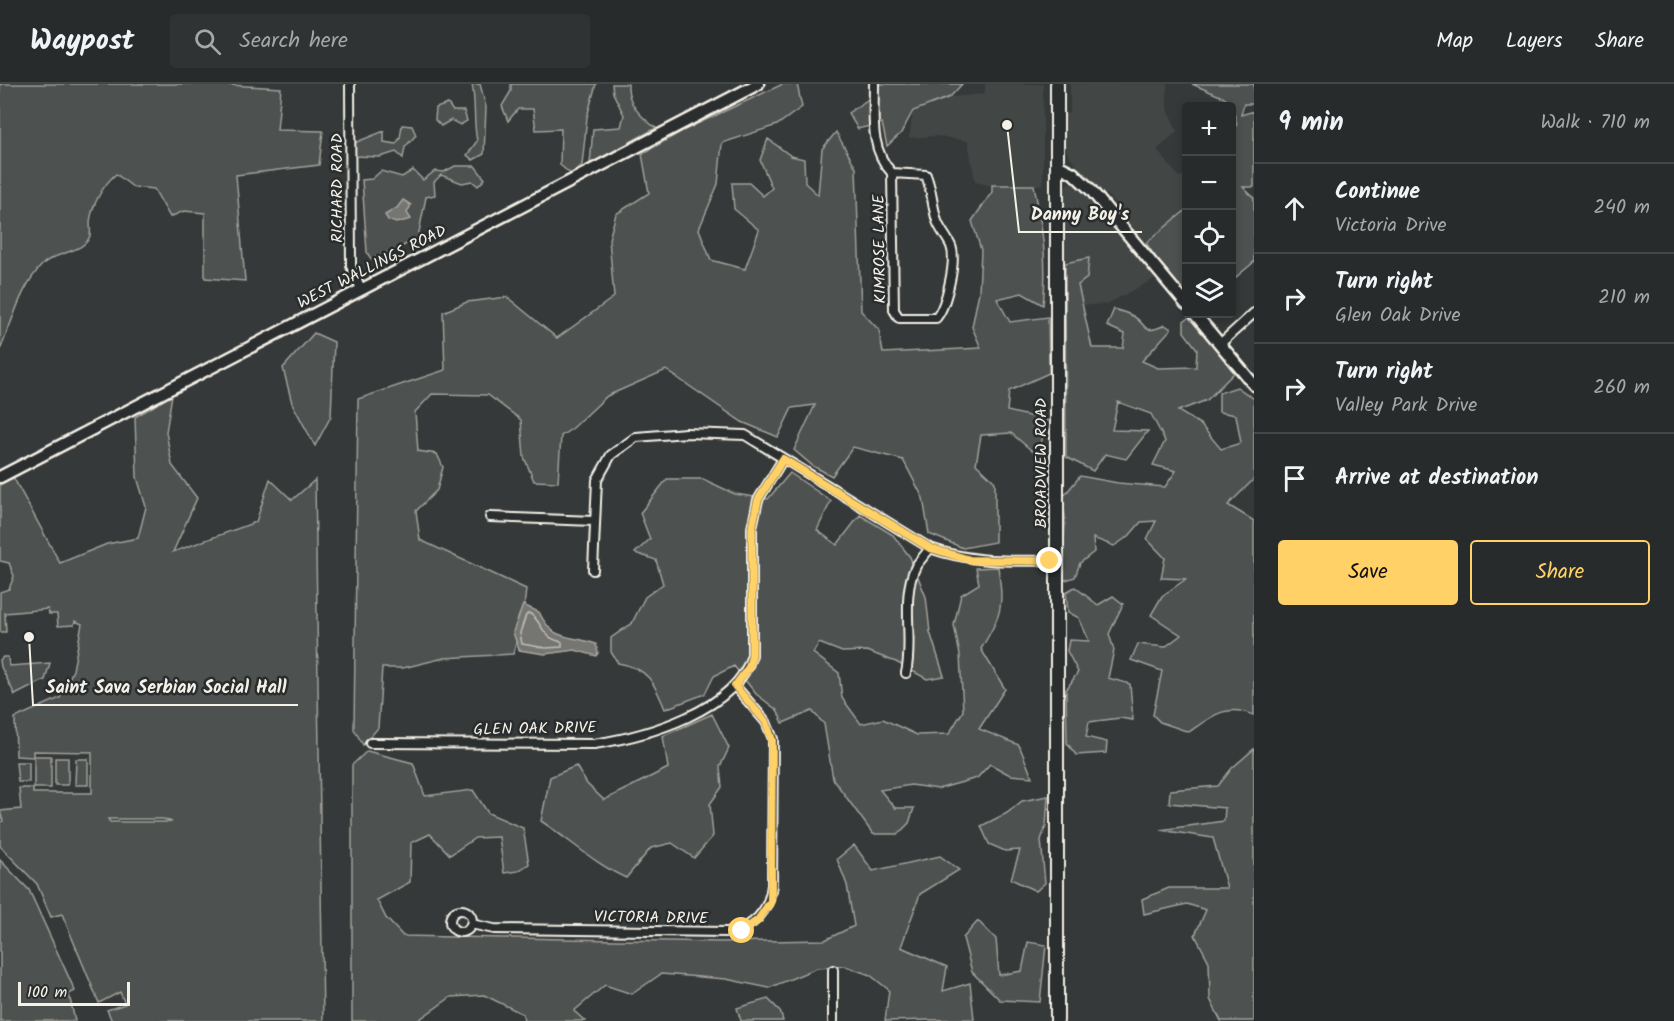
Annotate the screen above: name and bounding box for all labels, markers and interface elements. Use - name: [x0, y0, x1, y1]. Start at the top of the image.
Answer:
- search box: [170, 14, 590, 68]
- text: Waypost: [30, 19, 134, 64]
- text: Search here: [239, 24, 348, 59]
- icon: search: [191, 25, 224, 58]
- text: Map: [1436, 25, 1473, 58]
- text: Layers: [1506, 25, 1562, 58]
- text: Share: [1595, 25, 1644, 58]
- map controls: [1182, 102, 1236, 318]
- button: +: [1182, 102, 1236, 156]
- text: 9 min: [1278, 102, 1344, 144]
- text: Walk · 710 m: [1540, 107, 1650, 139]
- street label: RICHARD ROAD: [325, 133, 350, 243]
- button: −: [1182, 156, 1236, 210]
- text: Continue: [1335, 175, 1420, 210]
- icon: ahead: [1278, 192, 1311, 225]
- text: 240 m: [1593, 192, 1650, 224]
- street label: KIMROSE LANE: [867, 194, 893, 304]
- callout: Danny Boy's: [1019, 196, 1142, 232]
- text: Danny Boy's: [1031, 201, 1130, 230]
- button: locate: [1182, 210, 1236, 264]
- text: Victoria Drive: [1335, 210, 1447, 242]
- street label: WEST WALLINGS ROAD: [293, 218, 451, 316]
- button: layers: [1182, 264, 1236, 318]
- text: Turn right: [1335, 265, 1433, 300]
- icon: right: [1278, 282, 1311, 315]
- text: 210 m: [1598, 282, 1650, 314]
- text: Glen Oak Drive: [1335, 300, 1461, 332]
- text: Turn right: [1335, 355, 1433, 390]
- icon: right: [1278, 372, 1311, 405]
- text: 260 m: [1593, 372, 1650, 404]
- text: Valley Park Drive: [1335, 390, 1477, 422]
- street label: BROADVIEW ROAD: [1029, 398, 1054, 528]
- text: Arrive at destination: [1335, 461, 1538, 496]
- icon: arrive: [1278, 462, 1311, 495]
- button: Save: [1278, 540, 1458, 605]
- button: Share: [1470, 540, 1650, 605]
- route end: [1036, 547, 1062, 573]
- callout: Saint Sava Serbian Social Hall: [33, 669, 298, 705]
- text: Saint Sava Serbian Social Hall: [46, 674, 287, 703]
- street label: GLEN OAK DRIVE: [473, 715, 597, 743]
- street label: VICTORIA DRIVE: [594, 905, 709, 932]
- route start: [728, 917, 754, 943]
- scale bar: [18, 979, 130, 1006]
- text: 100 m: [27, 980, 67, 1005]

